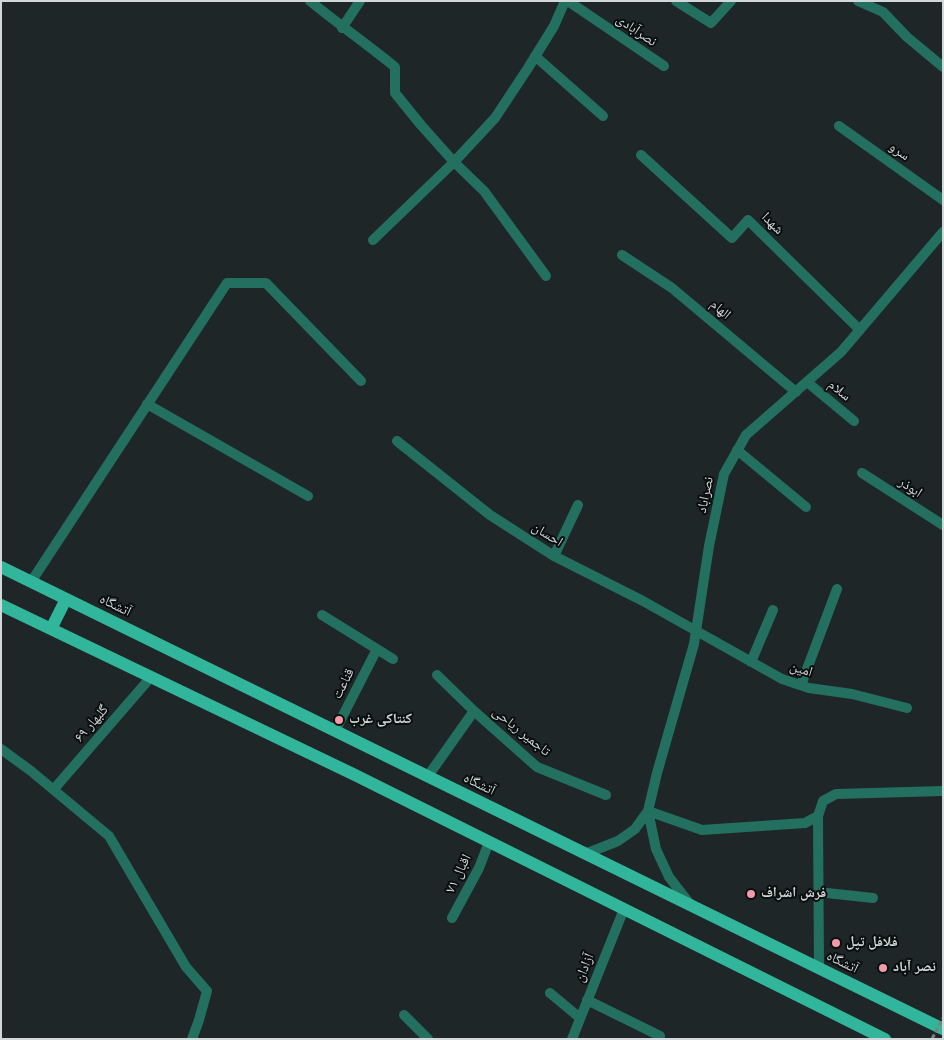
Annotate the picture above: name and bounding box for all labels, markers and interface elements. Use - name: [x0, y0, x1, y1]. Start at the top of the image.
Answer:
- street label: نصرآبادی: [612, 11, 660, 51]
- street label: سرو: [885, 139, 913, 165]
- street label: شهدا: [757, 209, 787, 239]
- street label: الهام: [706, 296, 734, 324]
- street label: سلام: [824, 377, 854, 405]
- street label: ابوذر: [895, 474, 925, 502]
- street label: نصراباد: [694, 475, 718, 515]
- street label: احسان: [528, 519, 566, 551]
- street label: آتشگاه: [96, 591, 134, 621]
- street label: امین: [788, 659, 814, 681]
- street label: قناعت: [329, 666, 359, 702]
- street label: ۶۹ گلبهار: [71, 702, 113, 746]
- street label: تاجمیر ریاحی: [489, 704, 553, 760]
- place label: کنتاکی غرب: [349, 712, 412, 728]
- marker: کنتاکی غرب: [333, 714, 345, 726]
- street label: آتشگاه: [460, 770, 498, 800]
- street label: ۷۱ اقبال: [442, 852, 476, 896]
- place label: فرش اشراف: [761, 886, 826, 902]
- marker: فرش اشراف: [745, 888, 757, 900]
- place label: فلافل تپل: [846, 935, 898, 951]
- marker: فلافل تپل: [830, 937, 842, 949]
- street label: آتشگاه: [823, 948, 861, 978]
- street label: آزادان: [572, 951, 598, 985]
- place label: نصر آباد: [893, 960, 936, 976]
- marker: نصر آباد: [877, 962, 889, 974]

